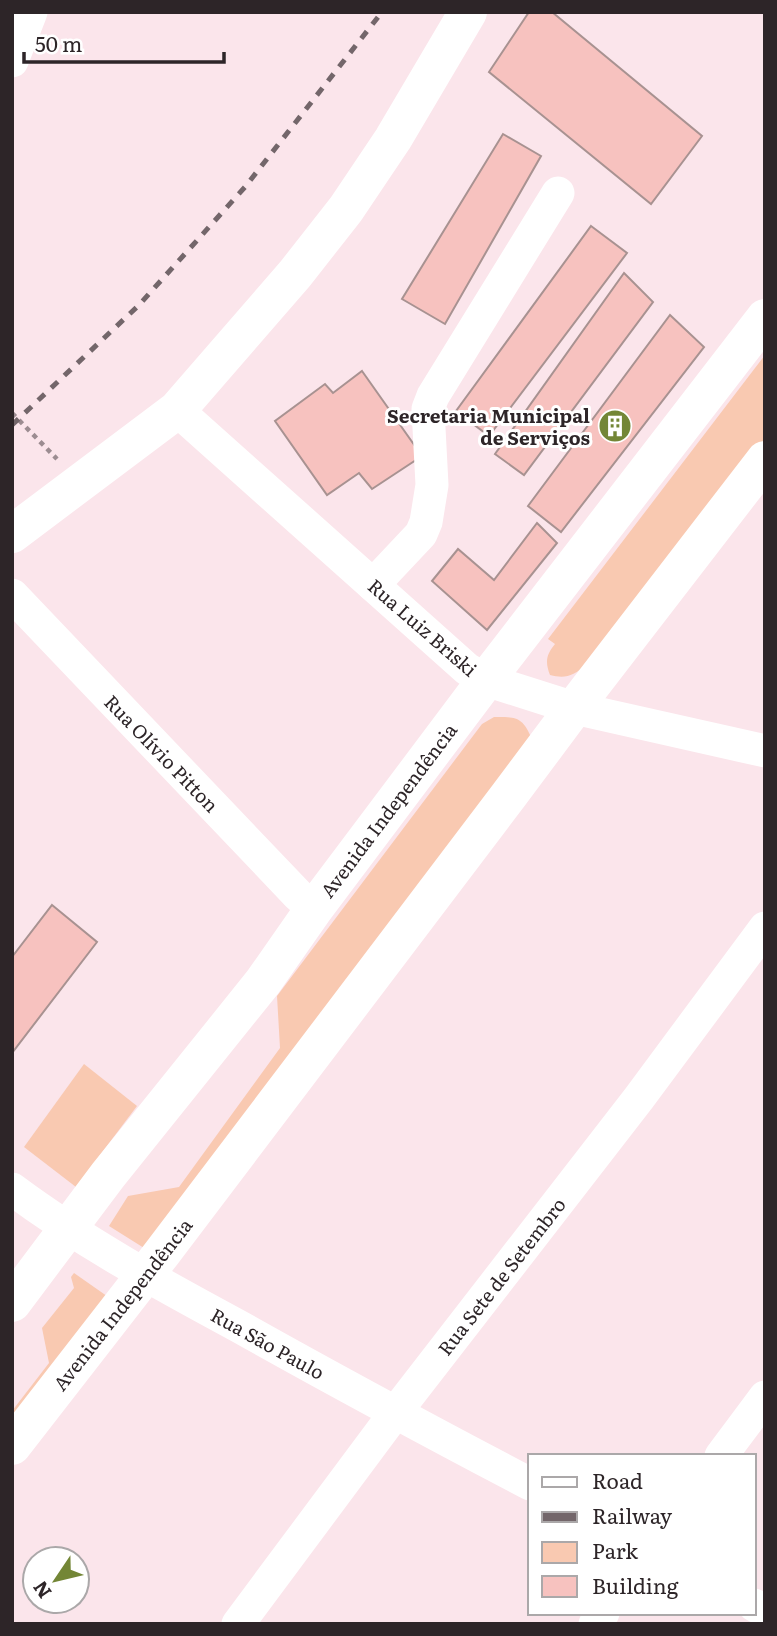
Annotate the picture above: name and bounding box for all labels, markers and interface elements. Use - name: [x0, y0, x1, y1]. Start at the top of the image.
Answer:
- scale bar: [24, 21, 224, 65]
- text: 50 m: [35, 27, 82, 58]
- place label: Secretaria Municipal de Serviços: [387, 401, 590, 451]
- building icon: Secretaria Municipal de Serviços: [596, 407, 634, 445]
- street label: Rua Luiz Briski: [362, 572, 484, 682]
- street label: Rua Olívio Pitton: [98, 688, 226, 818]
- street label: Avenida Independência: [313, 716, 463, 903]
- street label: Rua Sete de Setembro: [430, 1191, 572, 1361]
- street label: Avenida Independência: [46, 1211, 199, 1396]
- street label: Rua São Paulo: [206, 1300, 330, 1386]
- legend: [528, 1454, 756, 1615]
- text: Road: [592, 1464, 643, 1495]
- text: Railway: [592, 1499, 673, 1530]
- text: Park: [592, 1534, 638, 1565]
- north arrow: [21, 1545, 91, 1615]
- text: Building: [592, 1569, 679, 1600]
- text: N: [25, 1576, 57, 1605]

